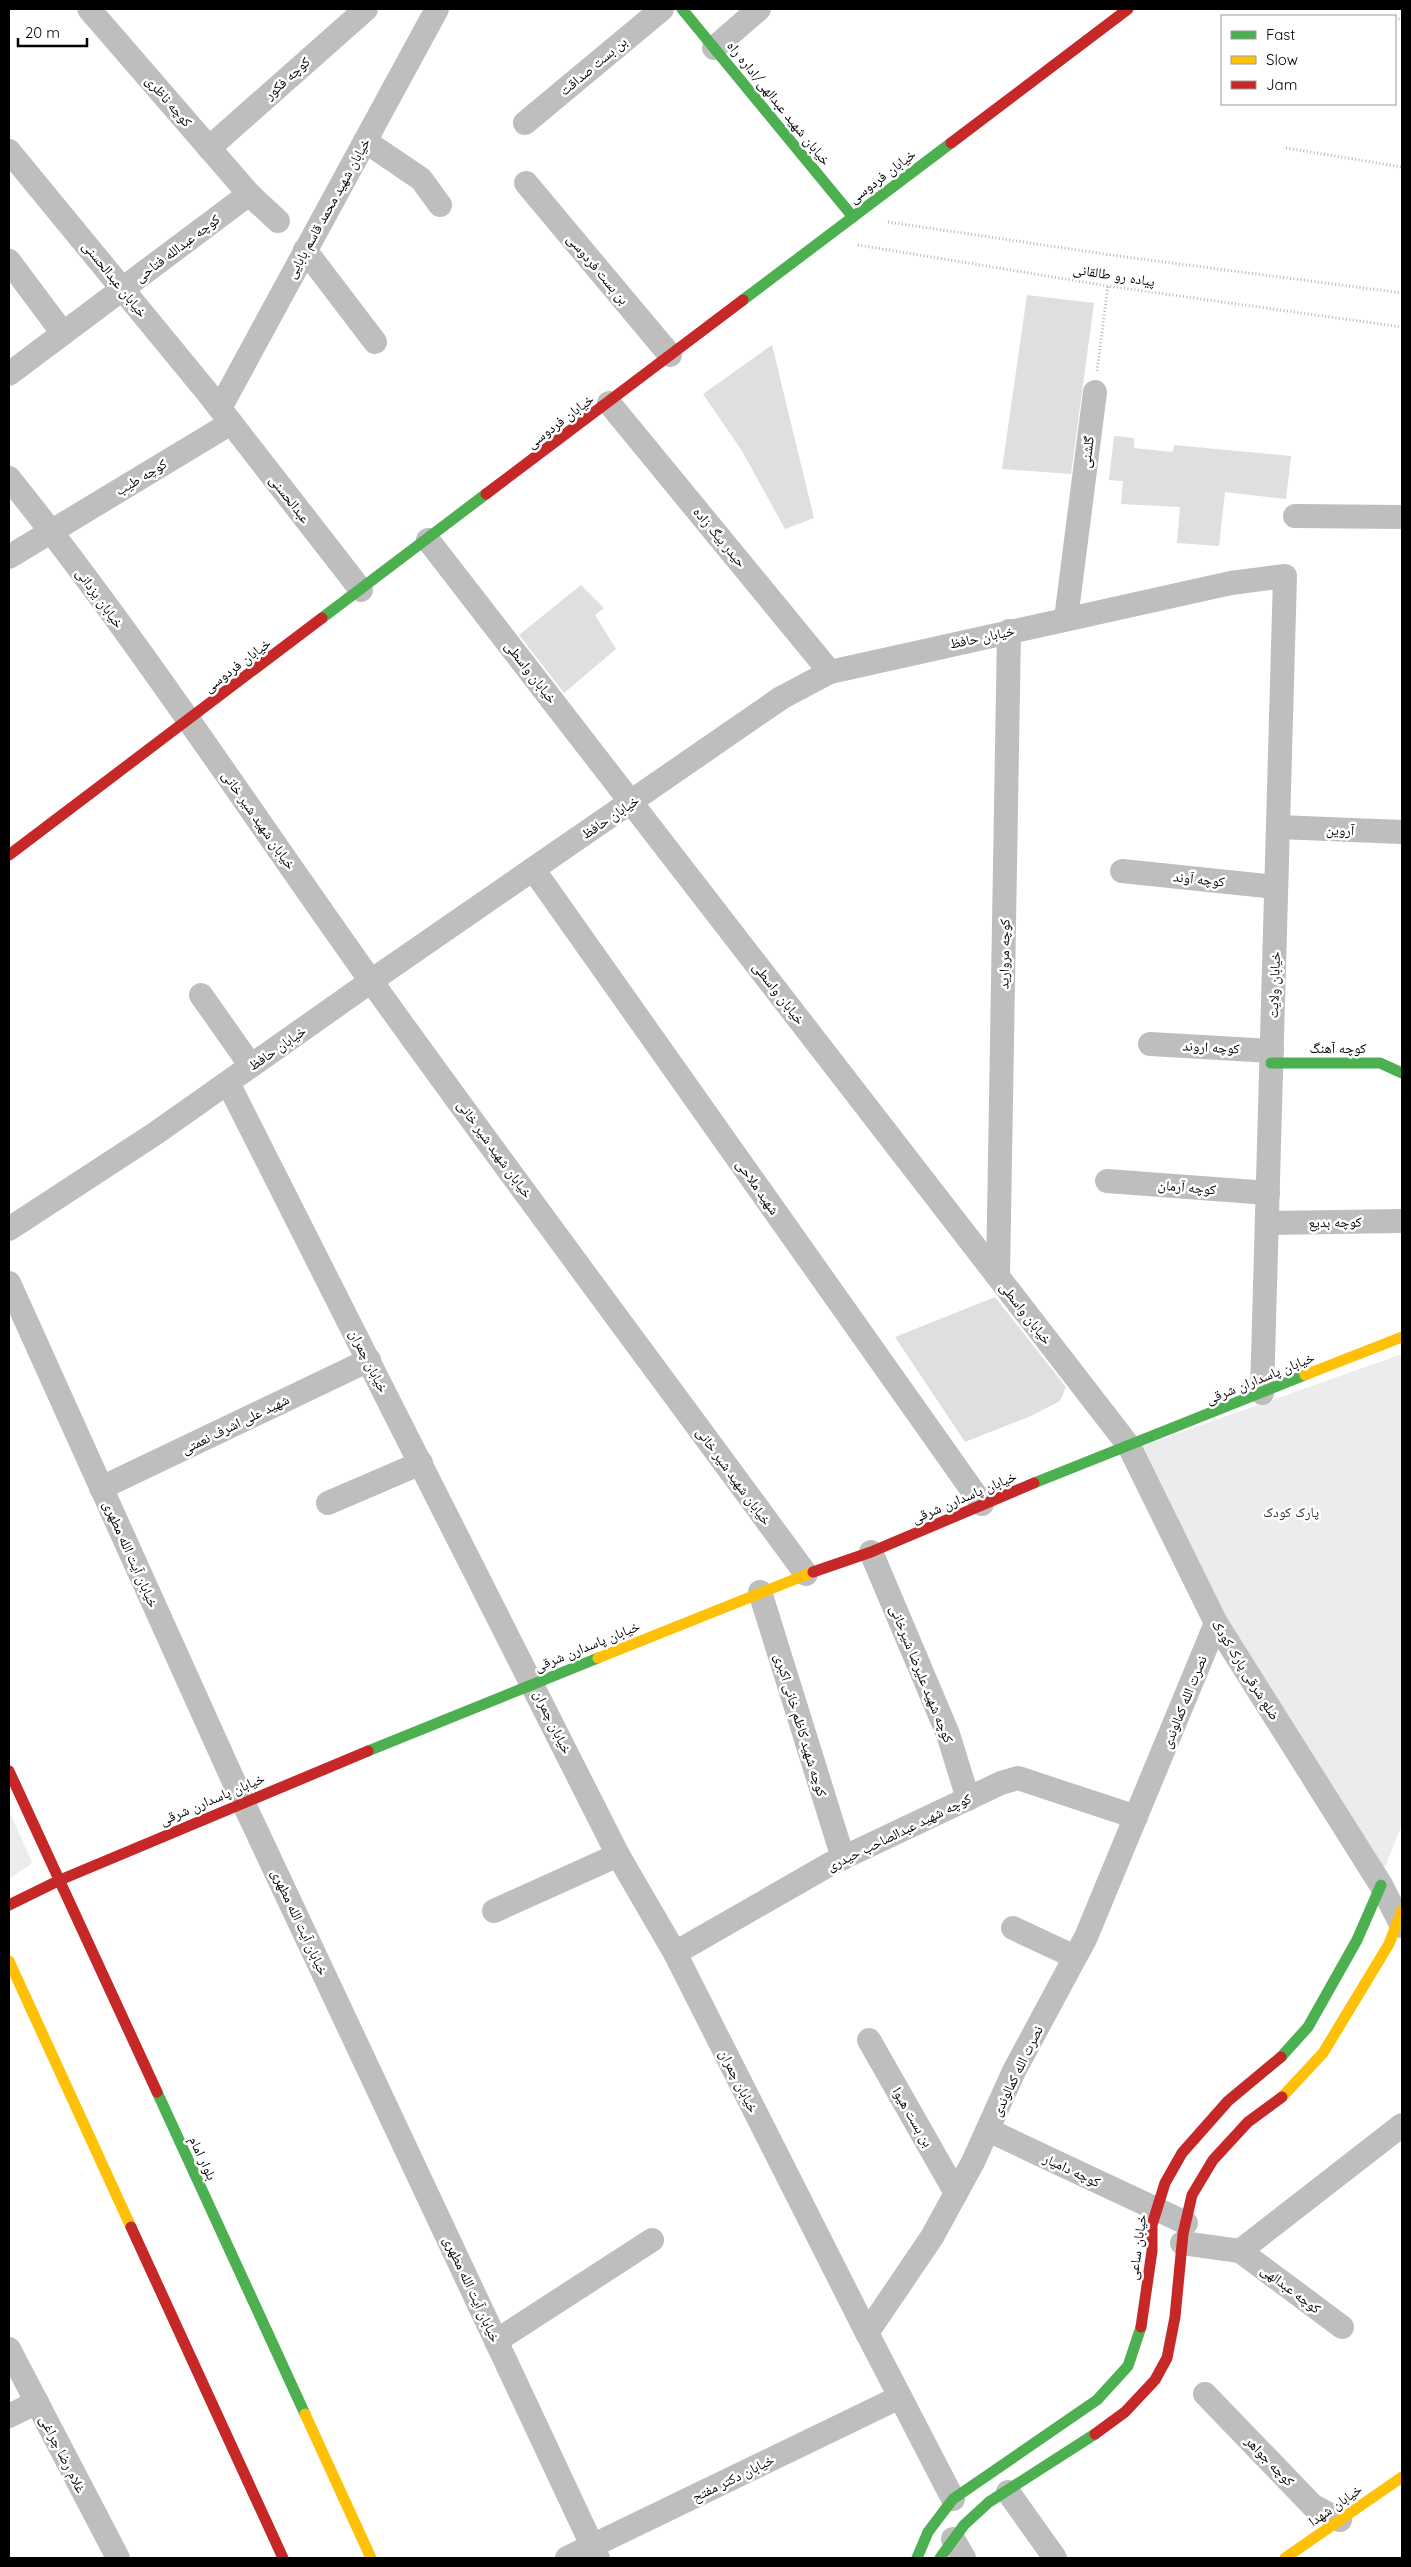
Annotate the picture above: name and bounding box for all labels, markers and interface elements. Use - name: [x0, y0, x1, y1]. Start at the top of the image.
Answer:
- scale bar: [18, 15, 86, 47]
- legend: [1221, 15, 1396, 105]
- text: 20 m: [25, 23, 60, 42]
- text: Fast: [1266, 25, 1295, 44]
- street label: بن بست صداقت: [556, 32, 631, 99]
- street label: خیابان شهید عبدالهی/اداره راه: [723, 37, 835, 169]
- text: Slow: [1266, 50, 1298, 69]
- street label: کوچه فکور: [260, 53, 314, 104]
- street label: کوچه ناظری: [142, 72, 196, 131]
- text: Jam: [1266, 75, 1297, 94]
- street label: خیابان شهید محمد قاسم بابایی: [282, 134, 375, 282]
- street label: خیابان فردوسی: [845, 145, 919, 207]
- street label: کوچه عبدالله فتاحی: [131, 210, 223, 286]
- street label: بن بست فردوسی: [563, 230, 633, 308]
- street label: خیابان عبدالحسنی: [79, 237, 151, 321]
- street label: پیاده رو طالقانی: [1072, 260, 1156, 290]
- street label: خیابان فردوسی: [523, 390, 597, 452]
- street label: گلشنی: [1076, 435, 1098, 469]
- street label: کوچه طیب: [112, 454, 170, 499]
- street label: عبدالحسنی: [266, 471, 314, 527]
- street label: حیدر بیگ زاده: [689, 503, 751, 571]
- street label: خیابان یزدانی: [72, 564, 128, 632]
- street label: خیابان حافظ: [948, 621, 1016, 653]
- street label: خیابان فردوسی: [200, 634, 274, 696]
- street label: خیابان واسطی: [501, 637, 561, 707]
- street label: خیابان شهید شیر خانی: [218, 767, 300, 873]
- street label: خیابان حافظ: [578, 791, 642, 843]
- street label: آروین: [1326, 821, 1355, 840]
- street label: کوچه آوند: [1172, 867, 1226, 891]
- street label: کوچه مروارید: [994, 919, 1014, 989]
- street label: خیابان ولایت: [1264, 951, 1284, 1019]
- street label: خیابان واسطی: [749, 958, 809, 1028]
- street label: خیابان حافظ: [245, 1022, 309, 1074]
- street label: کوچه اروند: [1182, 1037, 1240, 1057]
- street label: کوچه آهنگ: [1310, 1039, 1367, 1057]
- street label: خیابان شهید شیر خانی: [453, 1097, 537, 1202]
- street label: شهید ملاحی: [732, 1156, 784, 1218]
- street label: کوچه آرمان: [1157, 1175, 1217, 1199]
- street label: کوچه بدیع: [1308, 1213, 1362, 1232]
- street label: خیابان واسطی: [996, 1278, 1056, 1348]
- street label: خیابان چمران: [345, 1326, 393, 1396]
- street label: خیابان پاسداران شرقی: [1203, 1348, 1317, 1408]
- street label: شهید علی اشرف نعمتی: [178, 1390, 292, 1458]
- street label: خیابان شهید شیر خانی: [692, 1424, 776, 1529]
- street label: خیابان پاسدارن شرقی: [909, 1467, 1019, 1527]
- street label: خیابان آیت الله مطهری: [99, 1498, 163, 1610]
- park label: پارک کودک: [1263, 1503, 1319, 1521]
- street label: کوچه شهید علیرضا شیرخانی: [886, 1603, 958, 1746]
- street label: ضلع شرقی پارک کودک: [1207, 1616, 1284, 1724]
- street label: خیابان پاسدارن شرقی: [532, 1617, 643, 1675]
- street label: کوچه شهید کاظم خانی اکبری: [770, 1651, 831, 1799]
- street label: نصرت الله کمالوندی: [1157, 1653, 1211, 1751]
- street label: خیابان چمران: [530, 1687, 576, 1757]
- street label: خیابان پاسدارن شرقی: [157, 1769, 267, 1829]
- street label: کوچه شهید عبدالصاحب حیدری: [824, 1789, 974, 1875]
- street label: خیابان آیت الله مطهری: [268, 1866, 332, 1978]
- street label: نصرت الله کمالوندی: [987, 2023, 1047, 2119]
- street label: خیابان چمران: [715, 2046, 763, 2116]
- street label: بن بست هیوا: [889, 2084, 937, 2150]
- street label: بلوار امام: [184, 2133, 221, 2183]
- street label: کوچه دامیار: [1040, 2149, 1104, 2191]
- street label: خیابان ساعی: [1123, 2213, 1151, 2281]
- street label: خیابان آیت الله مطهری: [440, 2233, 504, 2345]
- street label: کوچه عبدالهی: [1257, 2261, 1325, 2318]
- street label: غلام رضا چراغی: [35, 2412, 90, 2496]
- street label: کوچه جواهر: [1241, 2431, 1298, 2490]
- street label: خیابان دکتر مفتح: [689, 2450, 778, 2507]
- street label: خیابان شهدا: [1305, 2480, 1365, 2530]

